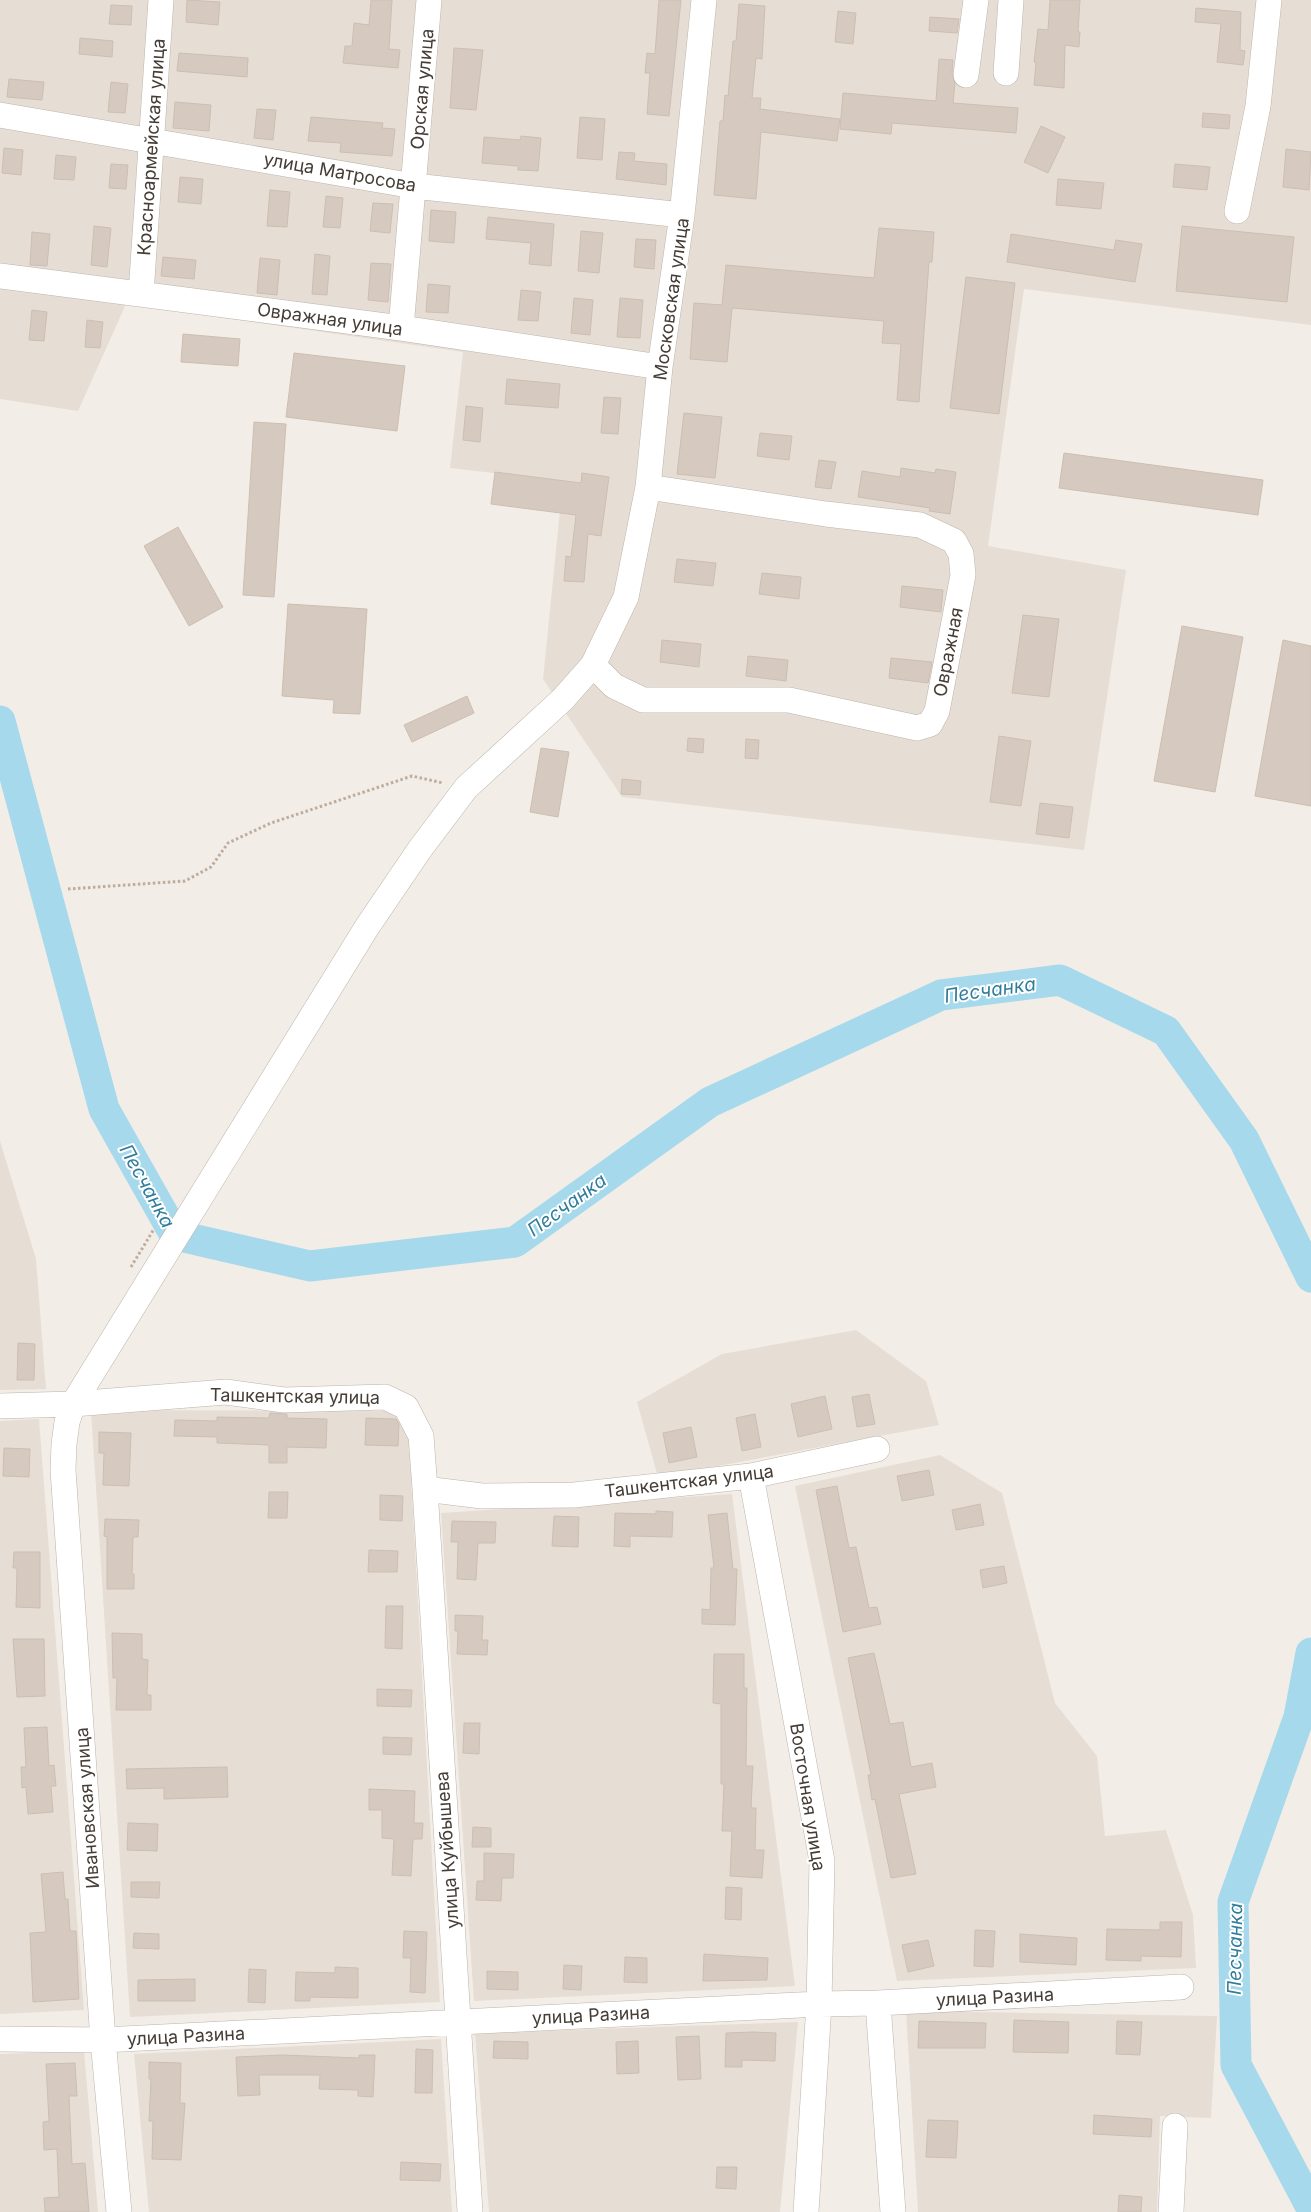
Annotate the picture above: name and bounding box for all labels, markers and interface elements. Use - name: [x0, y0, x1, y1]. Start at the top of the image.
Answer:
- street label: Орская улица: [406, 28, 438, 150]
- street label: Красноармейская улица: [133, 38, 169, 256]
- street label: улица Матросова: [262, 148, 418, 196]
- street label: Московская улица: [649, 216, 693, 382]
- street label: Овражная улица: [256, 298, 404, 340]
- street label: Овражная: [929, 606, 967, 698]
- water label: Песчанка: [943, 972, 1037, 1008]
- water label: Песчанка: [115, 1140, 180, 1232]
- water label: Песчанка: [523, 1168, 611, 1241]
- street label: Ташкентская улица: [210, 1384, 380, 1408]
- street label: Ташкентская улица: [603, 1460, 775, 1502]
- street label: Восточная улица: [786, 1722, 830, 1872]
- street label: Ивановская улица: [71, 1727, 103, 1889]
- street label: улица Куйбышева: [431, 1771, 463, 1929]
- water label: Песчанка: [1223, 1902, 1247, 1995]
- street label: улица Разина: [935, 1983, 1055, 2011]
- street label: улица Разина: [531, 2001, 651, 2029]
- street label: улица Разина: [126, 2022, 246, 2050]

